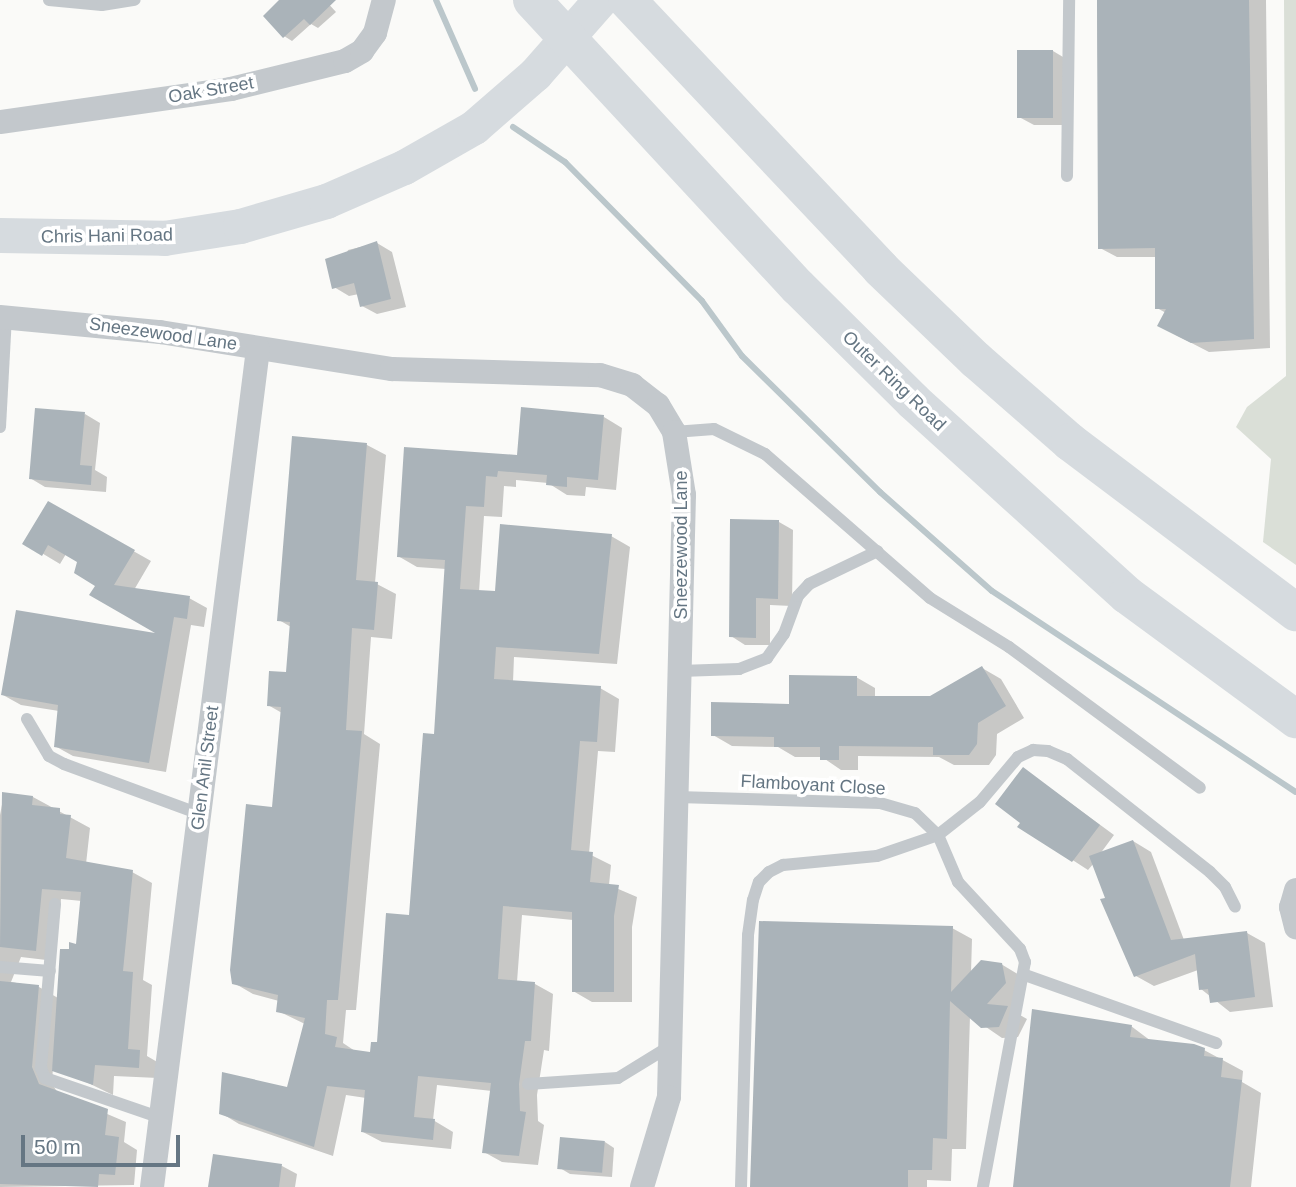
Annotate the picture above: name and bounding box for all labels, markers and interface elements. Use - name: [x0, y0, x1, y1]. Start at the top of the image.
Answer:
- street label: Oak Street: [167, 72, 255, 108]
- street label: Chris Hani Road: [41, 224, 173, 248]
- street label: Sneezewood Lane: [88, 313, 238, 355]
- street label: Outer Ring Road: [838, 326, 950, 436]
- street label: Sneezewood Lane: [670, 470, 692, 620]
- street label: Glen Anil Street: [187, 704, 223, 832]
- street label: Flamboyant Close: [740, 770, 886, 800]
- scale bar: [24, 1120, 184, 1164]
- text: 50 m: [34, 1135, 81, 1158]

